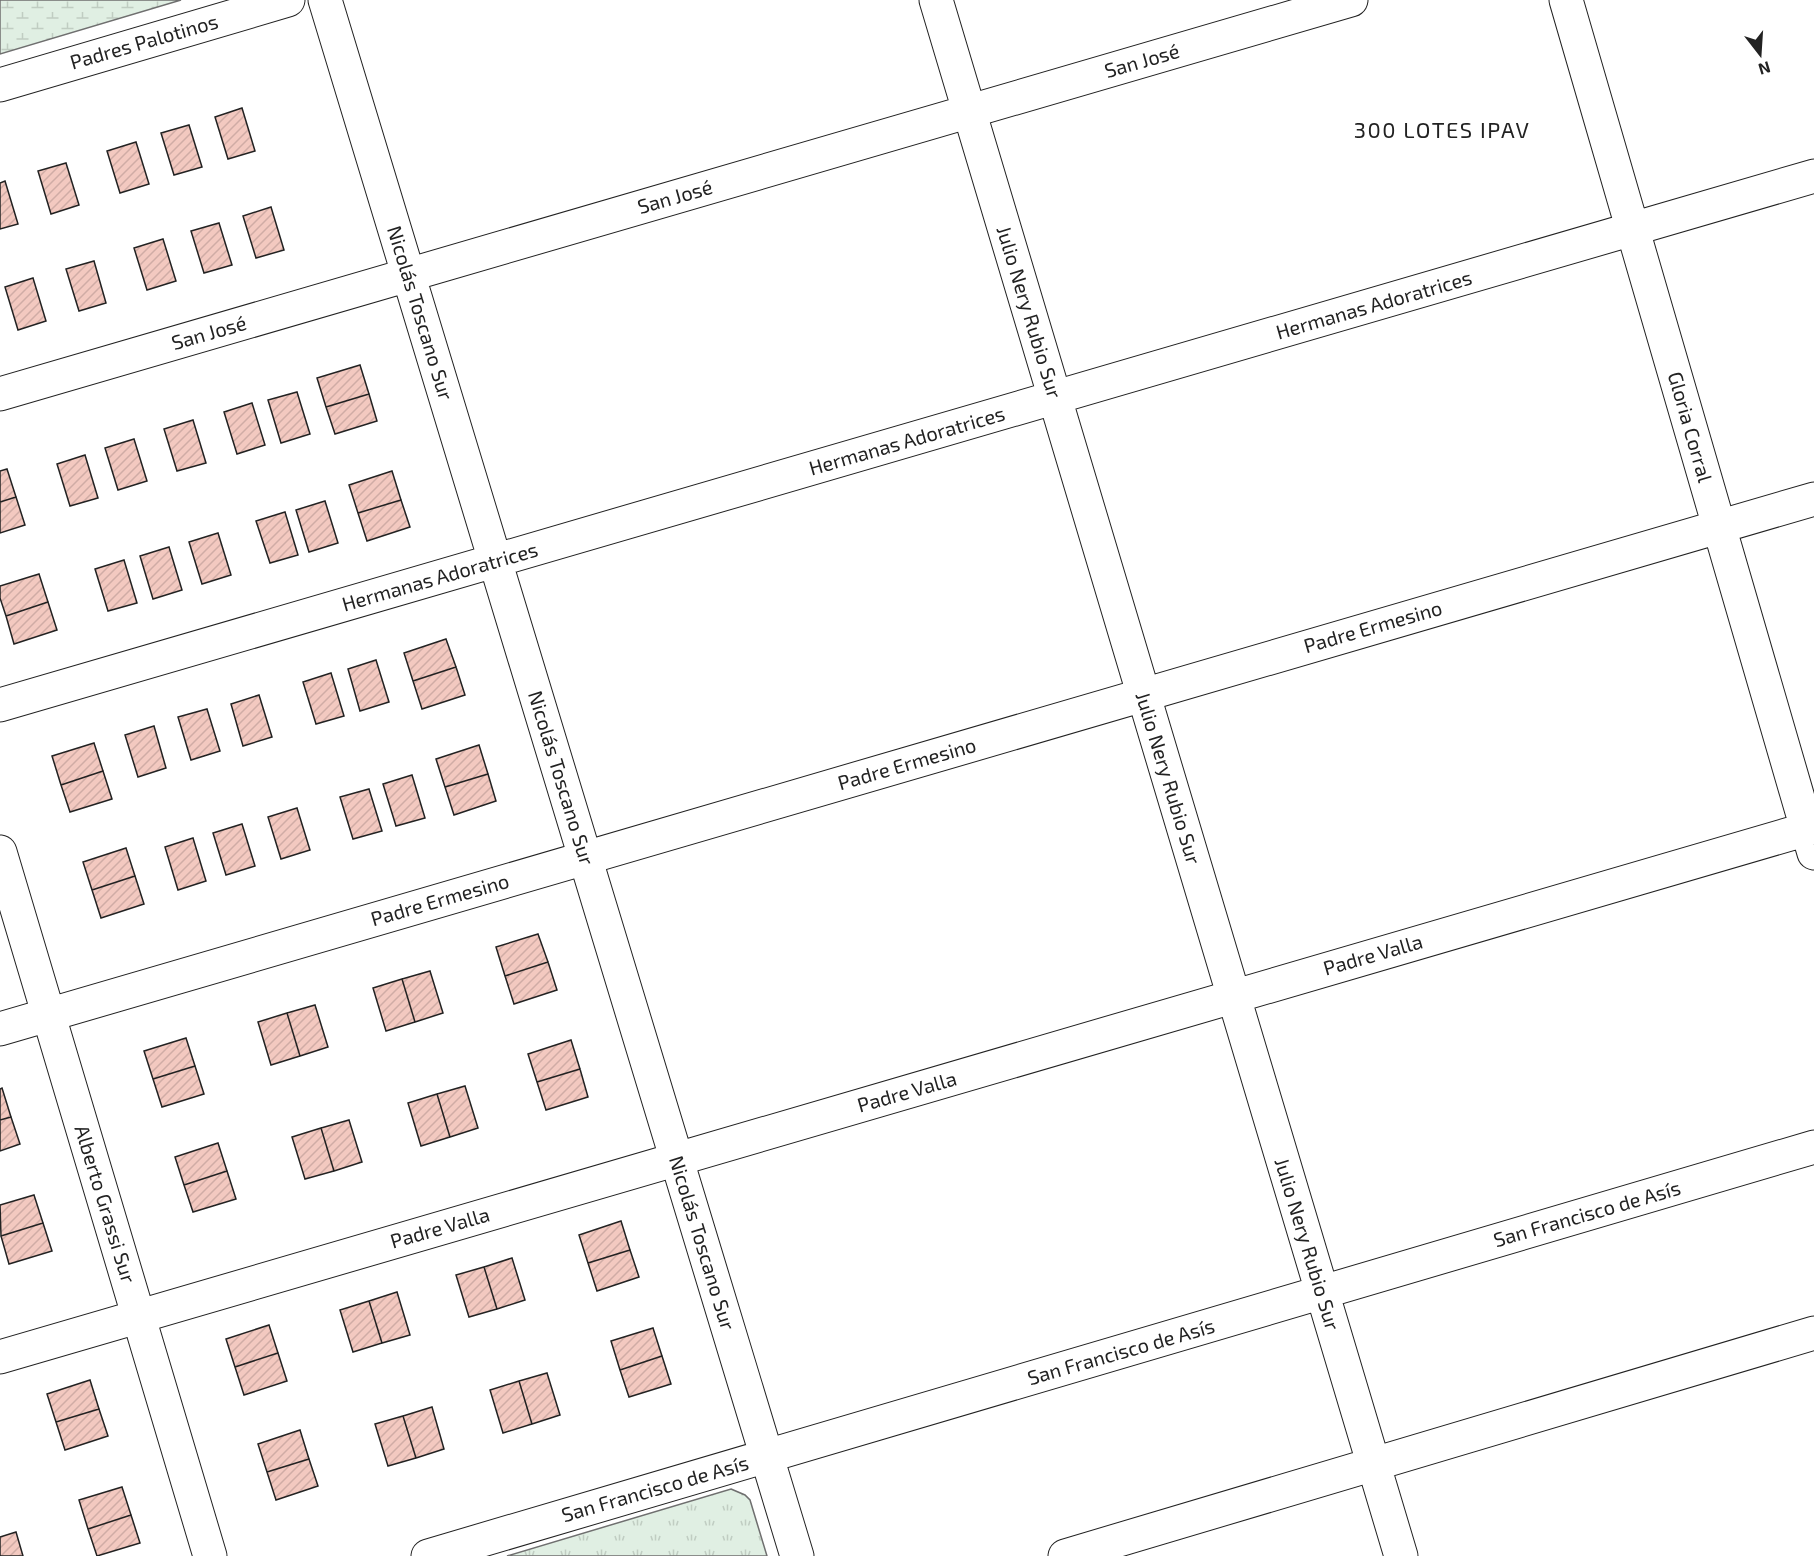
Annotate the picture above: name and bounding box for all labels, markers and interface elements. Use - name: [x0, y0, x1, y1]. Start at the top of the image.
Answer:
- street label: Padres Palotinos: [67, 8, 221, 74]
- north arrow: [1730, 24, 1790, 84]
- street label: San José: [1101, 38, 1182, 82]
- text: N: [1756, 58, 1773, 80]
- district label: 300 LOTES IPAV: [1354, 116, 1530, 142]
- street label: San José: [634, 174, 715, 218]
- street label: Nicolás Toscano Sur: [383, 223, 459, 403]
- street label: Julio Nery Rubio Sur: [992, 223, 1068, 401]
- street label: Hermanas Adoratrices: [1273, 265, 1474, 344]
- street label: San José: [168, 310, 249, 354]
- street label: Gloria Corral: [1664, 369, 1718, 485]
- street label: Hermanas Adoratrices: [806, 401, 1007, 480]
- street label: Hermanas Adoratrices: [339, 537, 540, 616]
- street label: Padre Ermesino: [1301, 595, 1445, 657]
- street label: Nicolás Toscano Sur: [524, 688, 600, 868]
- street label: Julio Nery Rubio Sur: [1131, 689, 1207, 867]
- street label: Padre Ermesino: [835, 732, 979, 794]
- street label: Padre Ermesino: [368, 868, 512, 930]
- street label: Padre Valla: [1320, 928, 1425, 980]
- street label: Padre Valla: [854, 1065, 959, 1117]
- street label: Alberto Grassi Sur: [71, 1122, 141, 1286]
- street label: Nicolás Toscano Sur: [665, 1153, 741, 1333]
- street label: Julio Nery Rubio Sur: [1270, 1155, 1346, 1333]
- street label: San Francisco de Asís: [1490, 1175, 1683, 1251]
- street label: Padre Valla: [387, 1201, 492, 1253]
- street label: San Francisco de Asís: [1024, 1313, 1217, 1389]
- street label: San Francisco de Asís: [558, 1450, 751, 1526]

